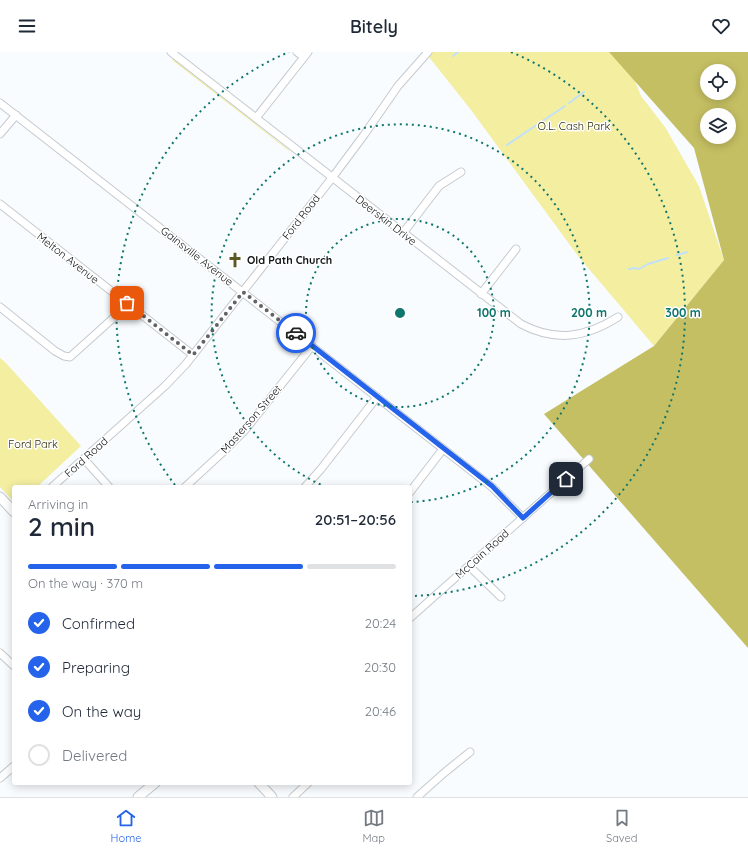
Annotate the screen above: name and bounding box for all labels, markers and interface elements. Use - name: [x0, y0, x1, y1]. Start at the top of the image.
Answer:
- icon: menu: [16, 15, 38, 37]
- text: Bitely: [350, 15, 398, 38]
- icon: heart: [710, 15, 732, 37]
- map controls: [700, 64, 736, 144]
- button: locate: [700, 64, 736, 100]
- button: layers: [700, 108, 736, 144]
- park label: O.L. Cash Park: [538, 119, 611, 133]
- street label: Ford Road: [279, 192, 323, 242]
- street label: Deerskin Drive: [353, 192, 419, 248]
- street label: Gainsville Avenue: [158, 223, 236, 289]
- street label: Melton Avenue: [34, 229, 102, 287]
- church icon: Old Path Church: [226, 251, 244, 269]
- place label: Old Path Church: [247, 253, 332, 267]
- pin: [110, 286, 144, 320]
- icon: bag: [116, 292, 138, 314]
- text: 100 m: [477, 305, 511, 320]
- text: 200 m: [571, 305, 607, 320]
- text: 300 m: [665, 305, 701, 320]
- centre of rings: [393, 306, 407, 320]
- courier: [276, 313, 316, 353]
- icon: car: [285, 322, 307, 344]
- street label: Masterson Street: [217, 382, 285, 456]
- street label: Ford Road: [61, 434, 111, 480]
- park label: Ford Park: [8, 437, 58, 451]
- pin: [549, 462, 583, 496]
- icon: home: [555, 468, 577, 490]
- text: Arriving in: [28, 496, 88, 512]
- text: 2 min: [28, 510, 95, 543]
- text: 20:51–20:56: [315, 510, 396, 529]
- street label: McCain Road: [452, 526, 512, 582]
- text: On the way · 370 m: [28, 575, 143, 591]
- icon: check: [28, 612, 50, 634]
- text: Confirmed: [62, 614, 135, 633]
- text: 20:24: [365, 615, 396, 631]
- icon: check: [28, 656, 50, 678]
- text: Preparing: [62, 658, 130, 677]
- text: 20:30: [364, 659, 396, 675]
- icon: check: [28, 700, 50, 722]
- text: On the way: [62, 702, 141, 721]
- text: 20:46: [365, 703, 396, 719]
- text: Delivered: [62, 746, 127, 765]
- tab: Home: [111, 807, 141, 845]
- tab: Map: [363, 807, 385, 845]
- tab: Saved: [606, 807, 637, 845]

